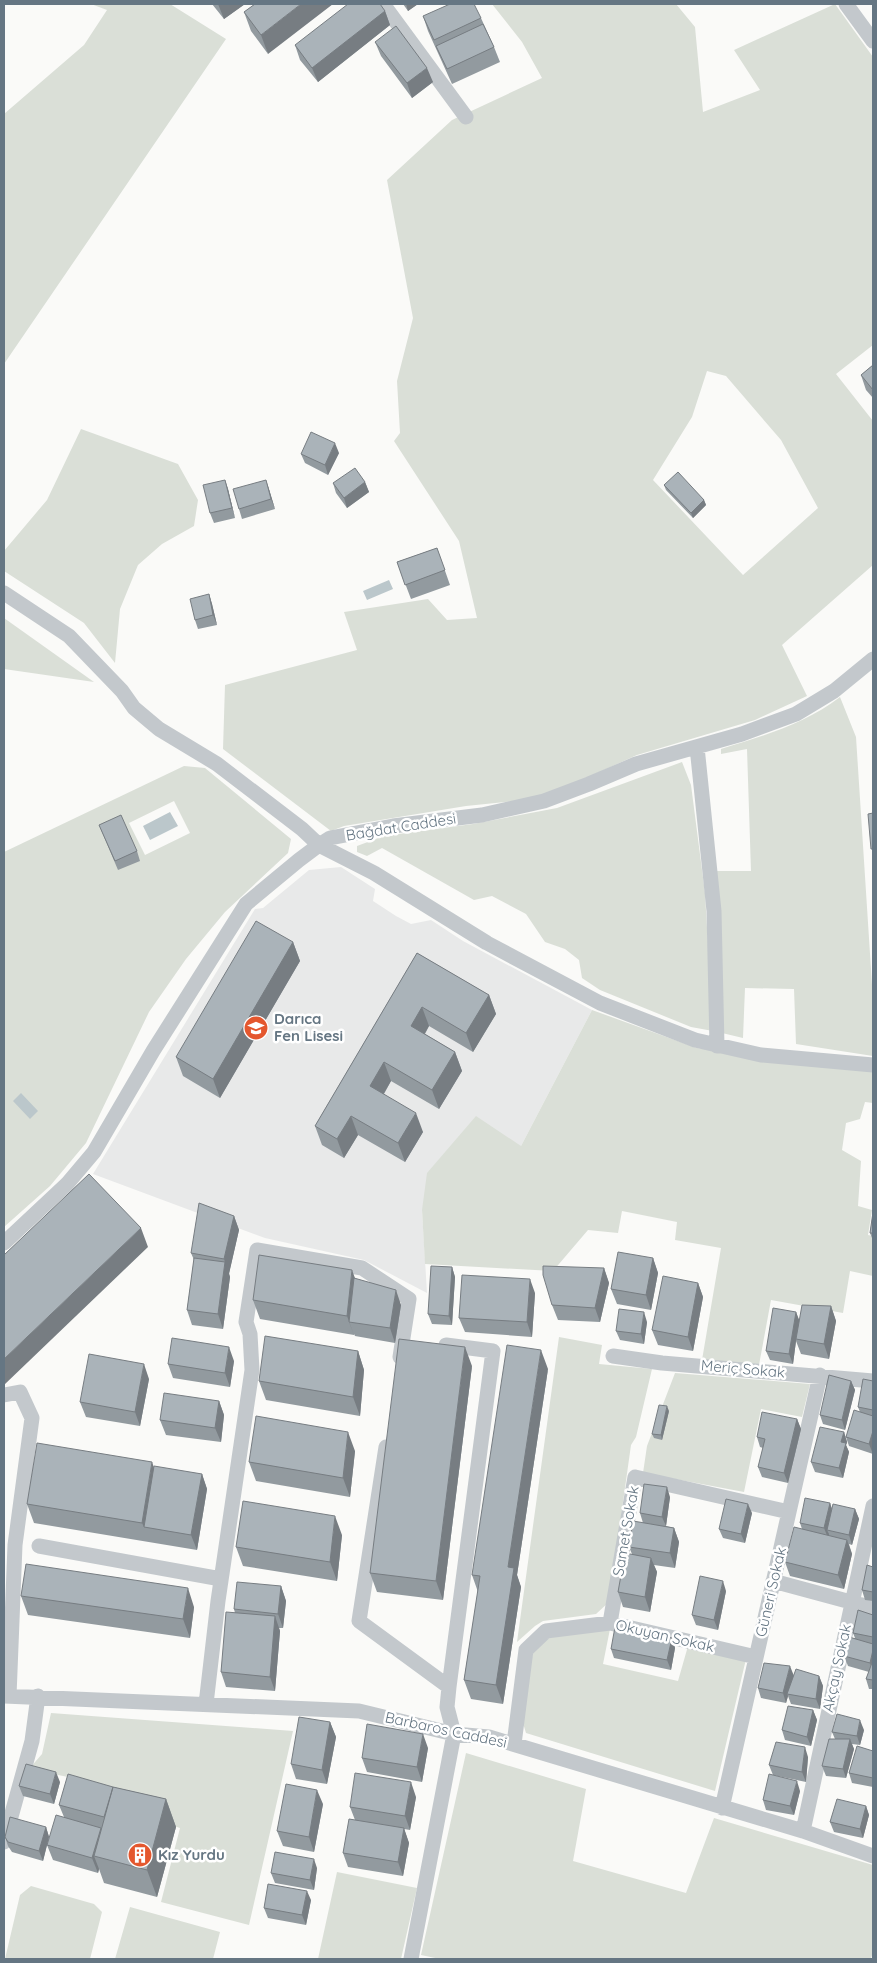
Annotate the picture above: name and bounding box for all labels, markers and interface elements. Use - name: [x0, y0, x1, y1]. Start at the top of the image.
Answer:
- street label: Bağdat Caddesi: [344, 808, 457, 845]
- place label: Darıca Fen Lisesi: [274, 1009, 343, 1045]
- school or university icon: Darıca Fen Lisesi: [243, 1015, 269, 1041]
- street label: Meriç Sokak: [700, 1355, 786, 1382]
- street label: Samet Sokak: [608, 1484, 643, 1578]
- street label: Güneri Sokak: [751, 1545, 790, 1639]
- street label: Okuyan Sokak: [614, 1615, 716, 1656]
- street label: Akçay Sokak: [818, 1622, 855, 1714]
- street label: Barbaros Caddesi: [383, 1707, 509, 1752]
- building icon: Kız Yurdu: [127, 1842, 153, 1868]
- place label: Kız Yurdu: [158, 1845, 225, 1864]

